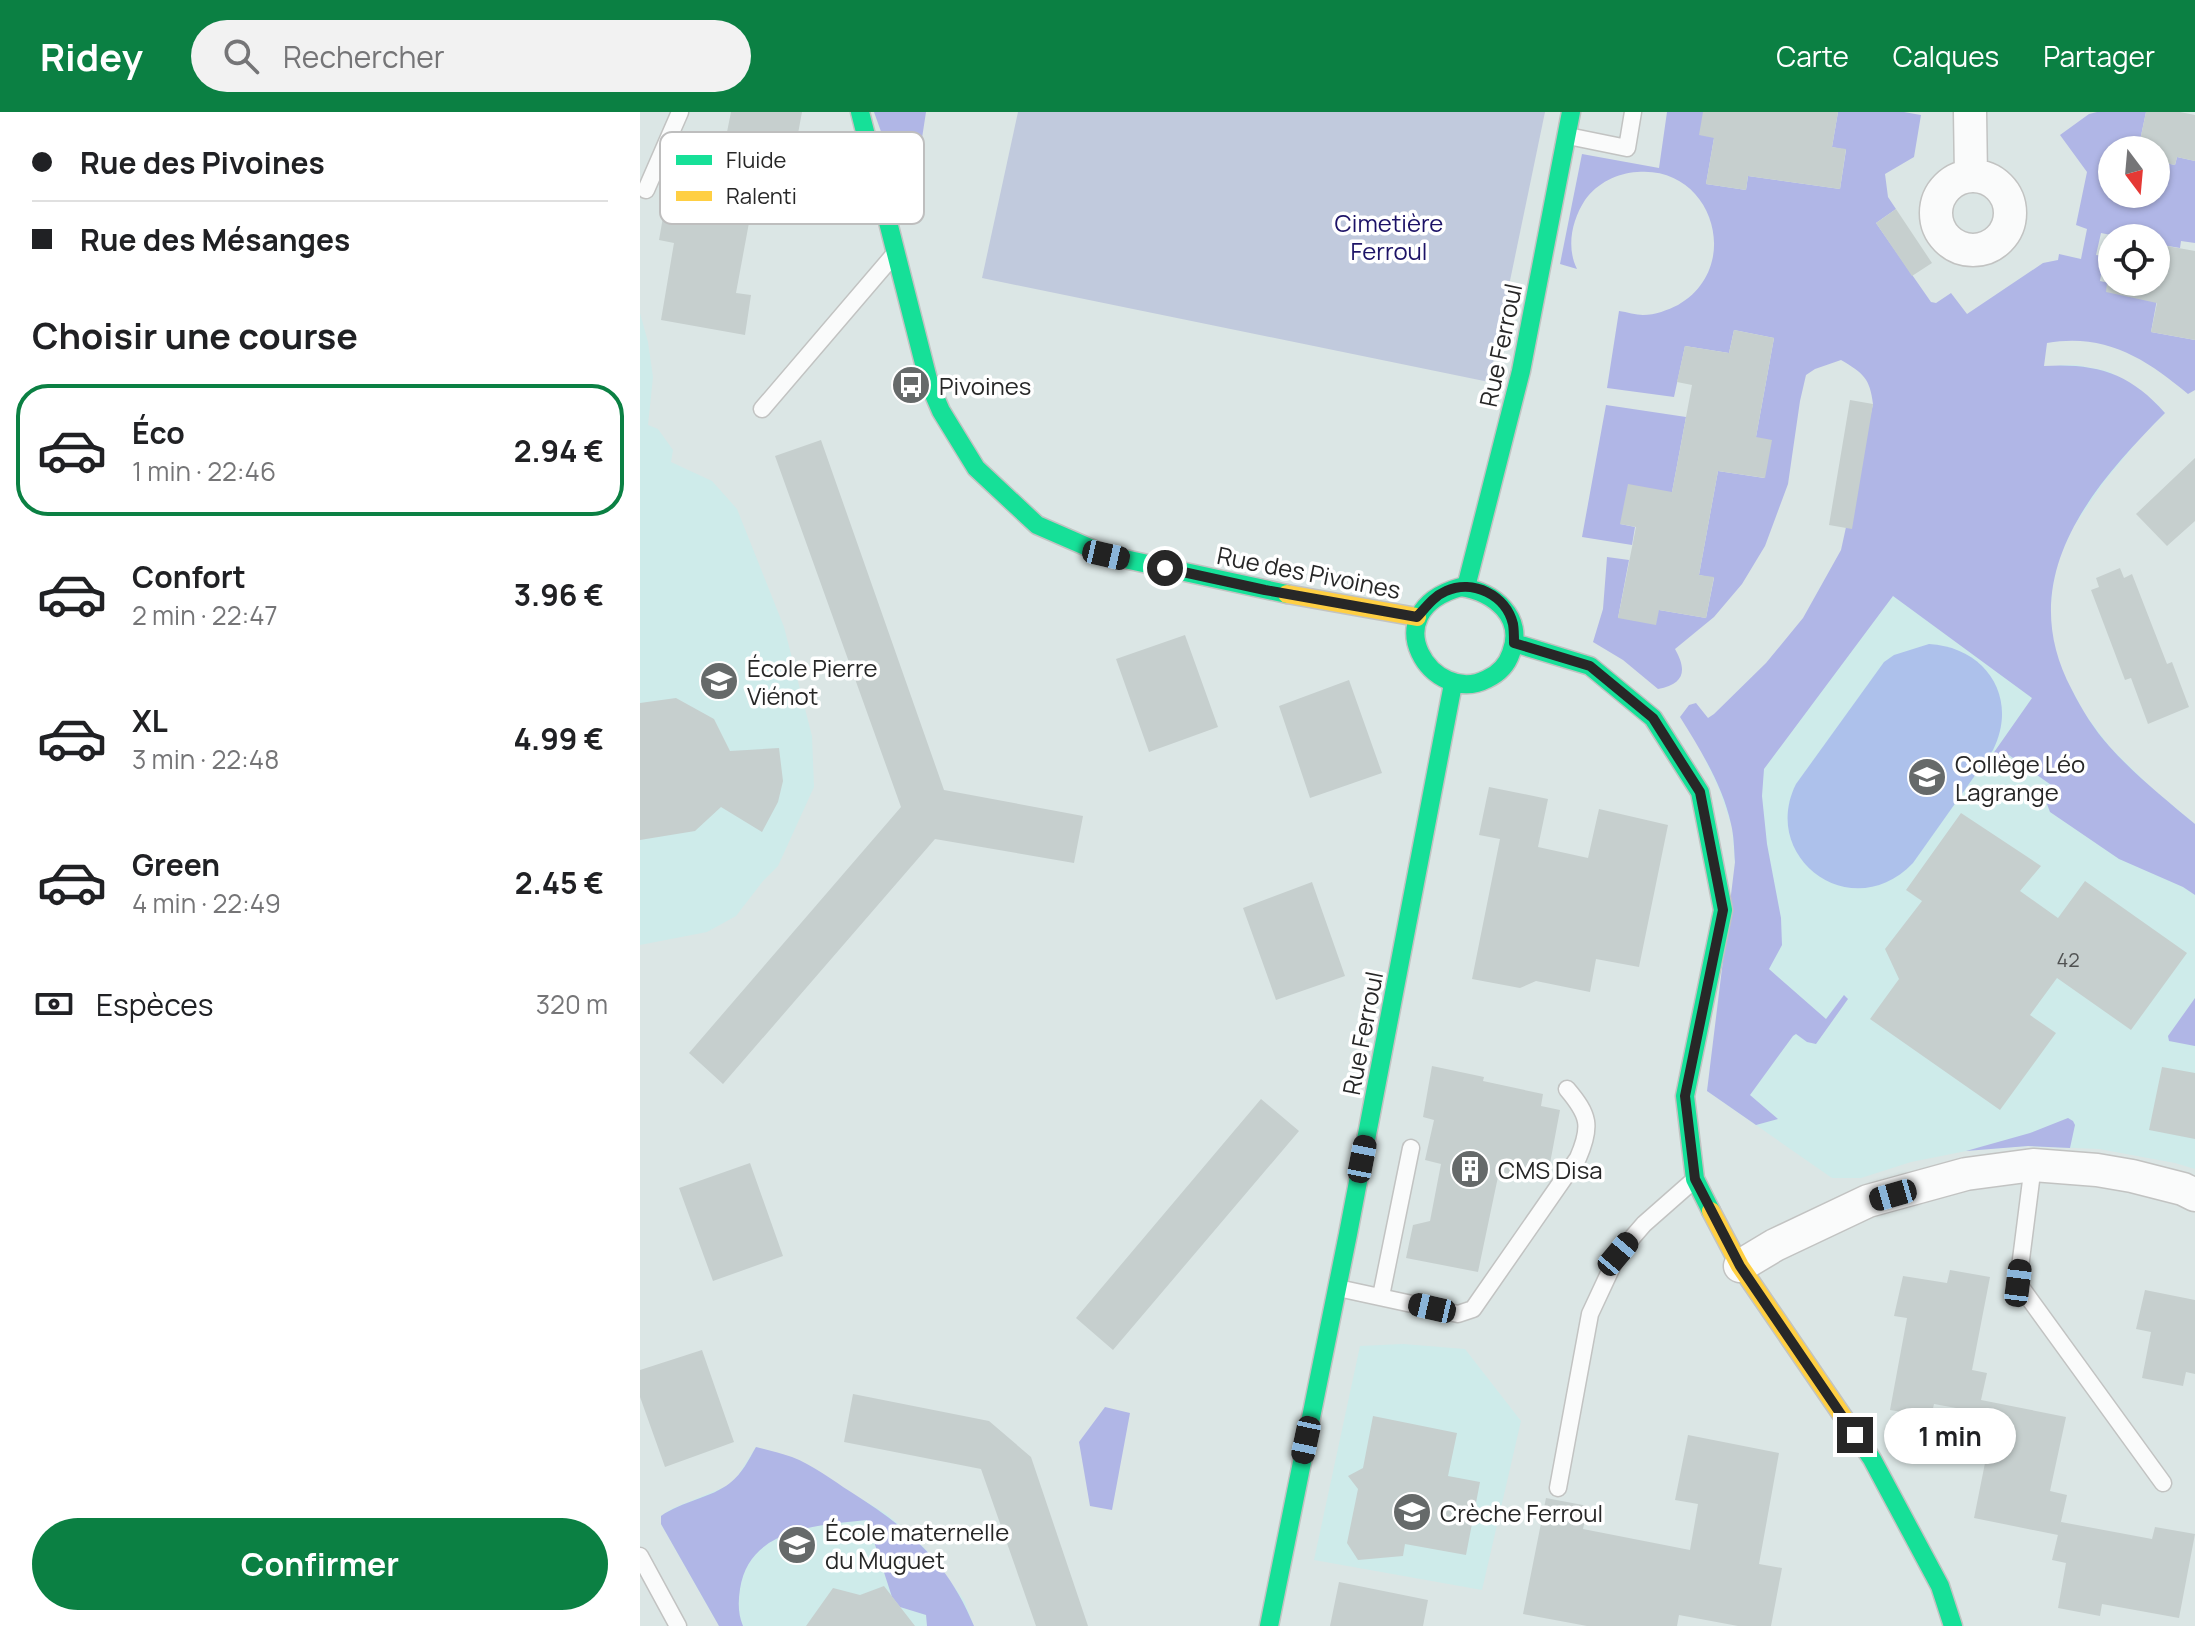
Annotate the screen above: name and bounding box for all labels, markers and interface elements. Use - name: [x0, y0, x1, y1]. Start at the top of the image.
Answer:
- search box: [191, 20, 751, 92]
- text: Ridey: [40, 30, 143, 82]
- icon: search: [219, 34, 263, 78]
- text: Rechercher: [283, 36, 445, 77]
- text: Carte: [1776, 37, 1849, 75]
- text: Calques: [1893, 37, 1999, 75]
- text: Partager: [2043, 37, 2155, 75]
- legend: [660, 132, 924, 224]
- north arrow: [2098, 136, 2170, 208]
- map controls: [2098, 136, 2170, 296]
- text: Rue des Pivoines: [80, 142, 325, 183]
- text: Fluide: [726, 145, 786, 175]
- text: Ralenti: [726, 181, 797, 211]
- park label: Cimetière Ferroul: [1335, 206, 1443, 267]
- text: Rue des Mésanges: [80, 219, 350, 260]
- button: locate: [2098, 224, 2170, 296]
- street label: Rue Ferroul: [1471, 280, 1529, 410]
- text: Choisir une course: [32, 311, 358, 360]
- bus stop icon: Pivoines: [890, 364, 932, 406]
- place label: Pivoines: [939, 369, 1031, 402]
- text: Éco: [132, 412, 185, 453]
- icon: car: [36, 414, 108, 486]
- text: 2.94 €: [514, 430, 604, 471]
- text: 1 min · 22:46: [132, 453, 276, 489]
- car: [1080, 538, 1132, 572]
- street label: Rue des Pivoines: [1214, 538, 1404, 606]
- route start: [1147, 550, 1183, 586]
- text: Confort: [132, 556, 246, 597]
- icon: car: [36, 558, 108, 630]
- text: 3.96 €: [514, 574, 604, 615]
- text: 2 min · 22:47: [132, 597, 278, 633]
- place label: École Pierre Viénot: [747, 651, 877, 712]
- school or university icon: École Pierre Viénot: [698, 660, 740, 702]
- text: XL: [132, 700, 168, 741]
- icon: car: [36, 702, 108, 774]
- text: 4.99 €: [513, 718, 604, 759]
- text: 3 min · 22:48: [132, 741, 279, 777]
- place label: Collège Léo Lagrange: [1955, 747, 2085, 808]
- school or university icon: Collège Léo Lagrange: [1906, 756, 1948, 798]
- text: Green: [132, 844, 220, 885]
- icon: car: [36, 846, 108, 918]
- text: 2.45 €: [515, 862, 604, 903]
- text: 4 min · 22:49: [132, 885, 281, 921]
- house number: 42: [2056, 946, 2080, 973]
- street label: Rue Ferroul: [1334, 968, 1390, 1098]
- icon: cash: [32, 982, 76, 1026]
- text: Espèces: [96, 984, 214, 1025]
- text: 320 m: [536, 986, 608, 1022]
- car: [1346, 1133, 1378, 1185]
- building icon: CMS Disa: [1449, 1148, 1491, 1190]
- place label: CMS Disa: [1498, 1153, 1603, 1186]
- car: [1867, 1177, 1919, 1213]
- car: [1593, 1228, 1643, 1280]
- car: [2003, 1258, 2033, 1308]
- car: [1406, 1291, 1458, 1325]
- callout: 1 min: [1883, 1407, 2015, 1463]
- car: [1289, 1414, 1323, 1466]
- route end: [1837, 1417, 1873, 1453]
- text: 1 min: [1918, 1418, 1982, 1454]
- school or university icon: Crèche Ferroul: [1391, 1491, 1433, 1533]
- place label: Crèche Ferroul: [1440, 1496, 1603, 1529]
- place label: École maternelle du Muguet: [825, 1515, 1009, 1576]
- button: Confirmer: [32, 1518, 608, 1610]
- school or university icon: École maternelle du Muguet: [776, 1524, 818, 1566]

